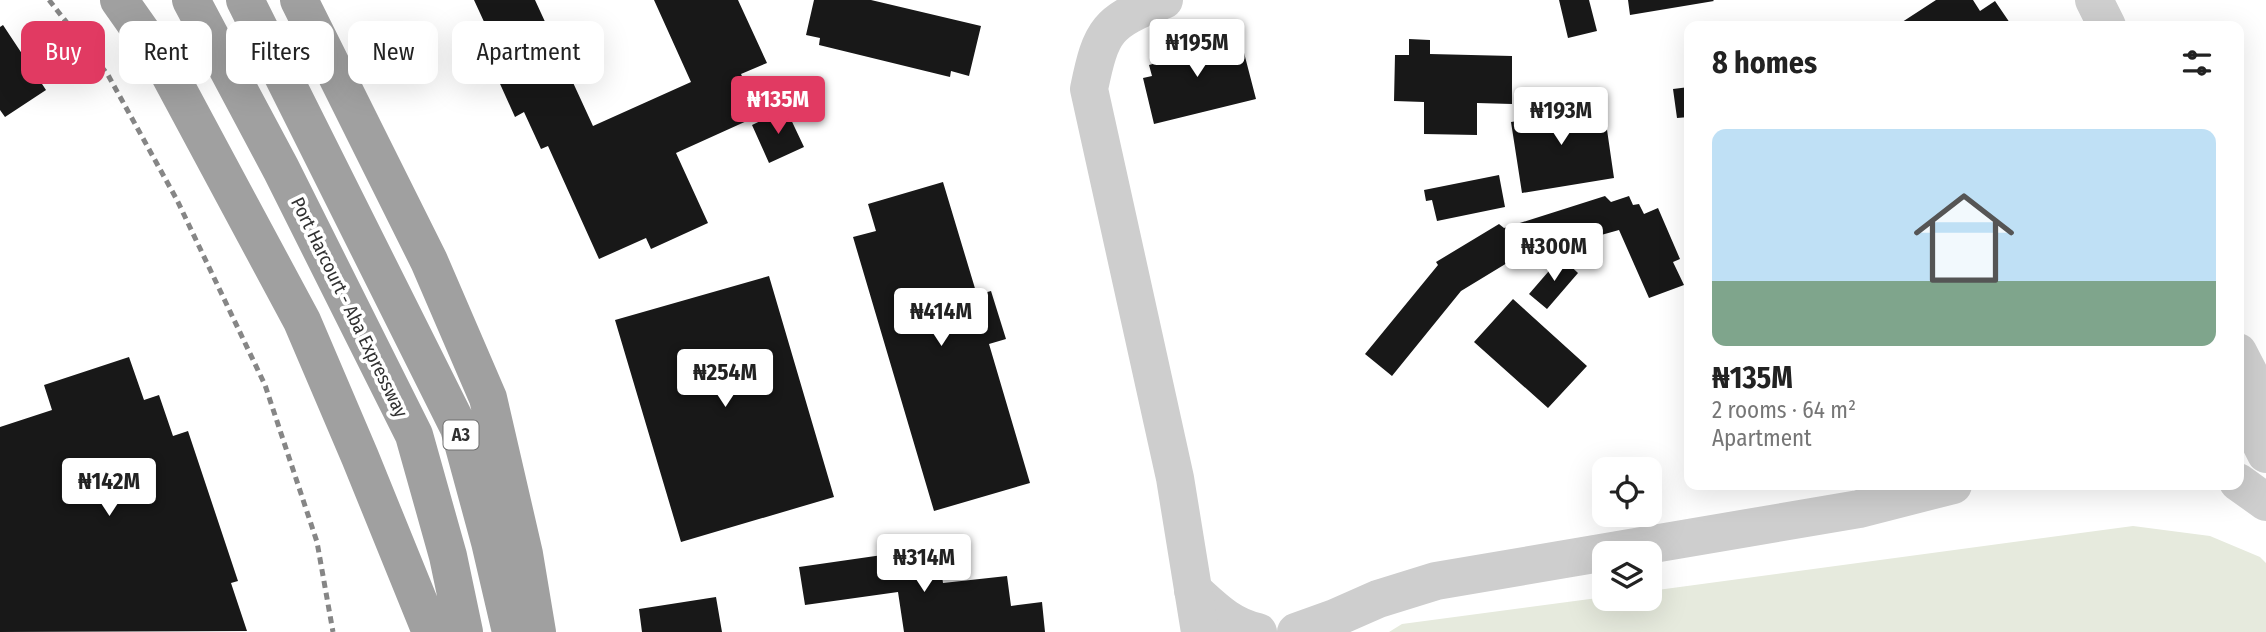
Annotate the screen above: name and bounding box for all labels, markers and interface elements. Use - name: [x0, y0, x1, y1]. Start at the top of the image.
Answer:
- pin: ₦195M: [1148, 20, 1246, 79]
- chip: Buy: [21, 21, 105, 84]
- chip: Rent: [119, 21, 212, 84]
- chip: Filters: [226, 21, 334, 84]
- chip: New: [348, 21, 438, 84]
- chip: Apartment: [452, 21, 604, 84]
- text: ₦195M: [1165, 28, 1229, 56]
- icon: filters: [2178, 44, 2216, 82]
- text: 8 homes: [1712, 45, 1817, 81]
- pin: ₦135M: [729, 76, 827, 136]
- text: ₦135M: [747, 85, 809, 113]
- pin: ₦193M: [1512, 88, 1610, 147]
- text: ₦193M: [1530, 96, 1592, 124]
- icon: home: [1901, 175, 2027, 301]
- street label: Port Harcourt - Aba Expressway: [286, 193, 413, 422]
- pin: ₦300M: [1505, 224, 1603, 283]
- text: ₦300M: [1521, 232, 1587, 260]
- pin: ₦414M: [892, 288, 990, 348]
- text: ₦414M: [910, 297, 972, 325]
- pin: ₦254M: [676, 350, 774, 409]
- text: ₦254M: [693, 358, 757, 386]
- text: ₦135M: [1712, 360, 1793, 396]
- text: 2 rooms · 64 m²: [1712, 396, 1856, 424]
- road number: A3: [444, 421, 478, 450]
- text: Apartment: [1712, 424, 1812, 452]
- map controls: [1592, 457, 1662, 611]
- button: locate: [1592, 457, 1662, 527]
- pin: ₦142M: [60, 458, 158, 518]
- text: ₦142M: [78, 467, 140, 495]
- pin: ₦314M: [875, 534, 973, 594]
- button: layers: [1592, 541, 1662, 611]
- text: ₦314M: [893, 543, 955, 571]

